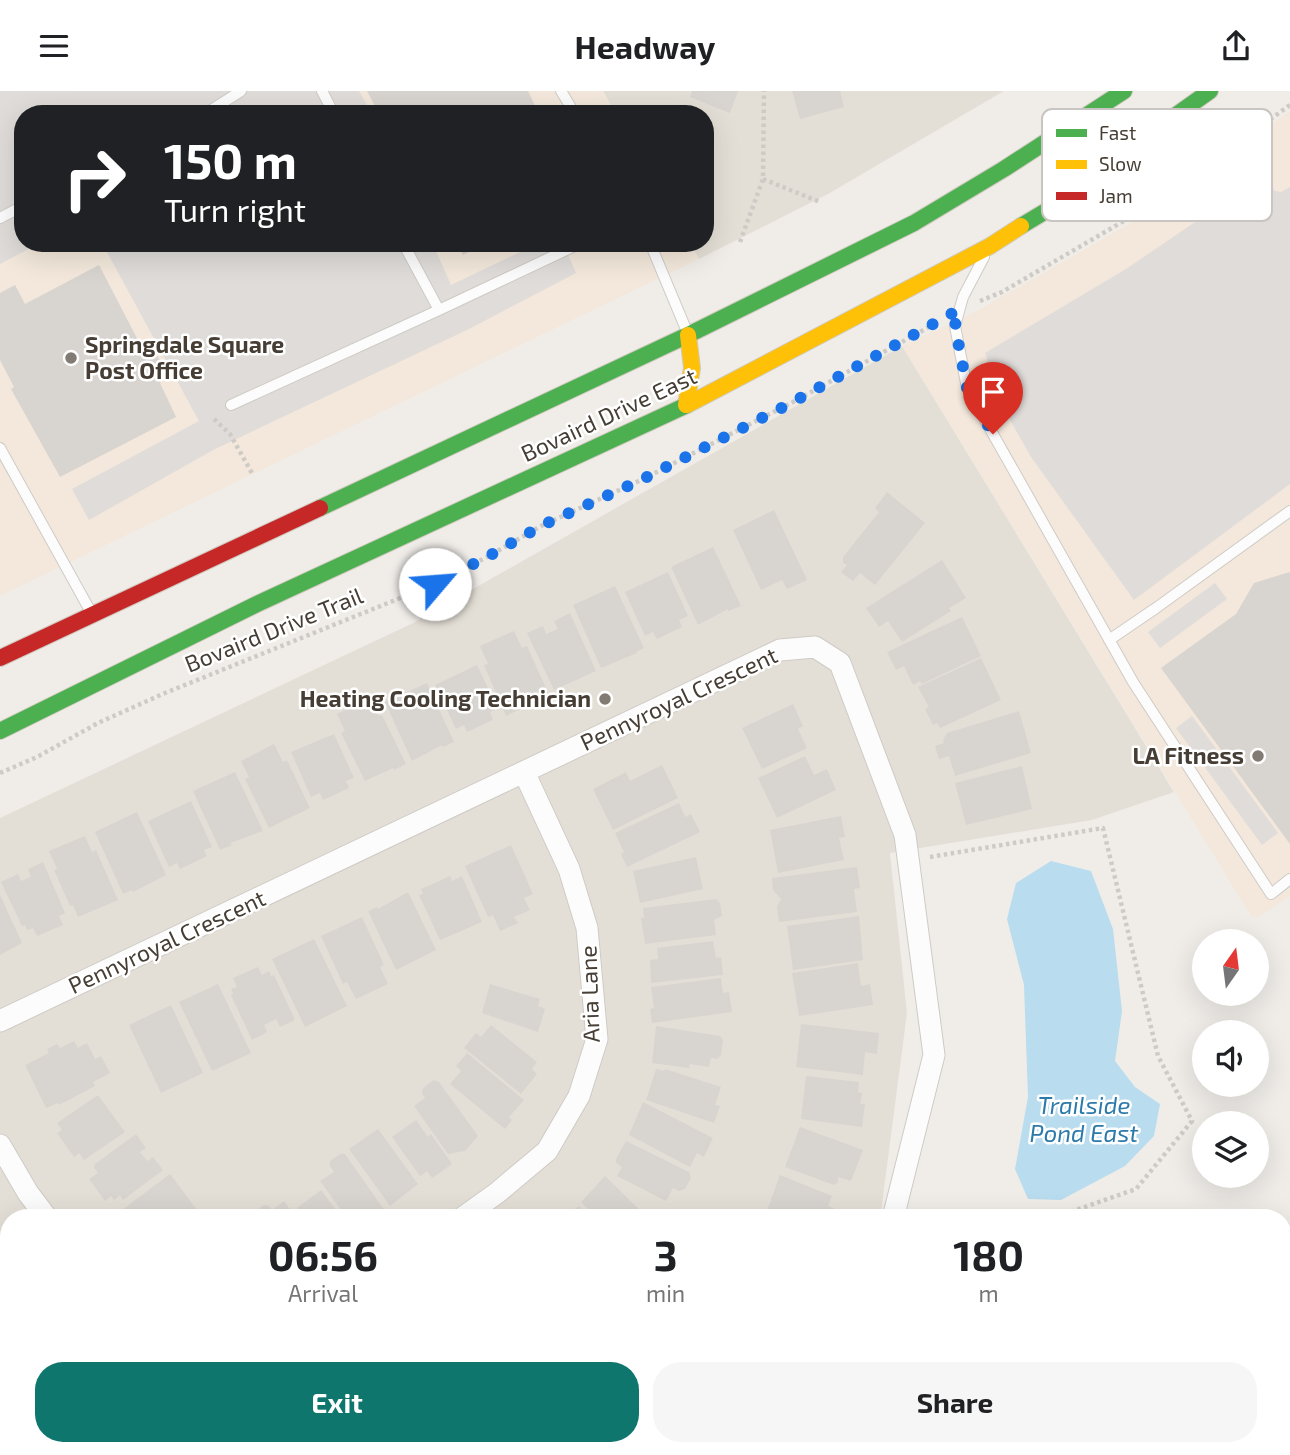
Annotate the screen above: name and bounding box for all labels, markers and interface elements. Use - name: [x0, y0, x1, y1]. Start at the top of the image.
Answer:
- icon: menu: [35, 27, 73, 65]
- text: Headway: [575, 27, 715, 65]
- icon: share: [1217, 27, 1255, 65]
- legend: [1042, 109, 1272, 221]
- text: Fast: [1099, 121, 1136, 144]
- text: 150 m: [164, 130, 297, 189]
- icon: right: [49, 133, 140, 224]
- text: Slow: [1099, 152, 1142, 175]
- text: Jam: [1099, 184, 1133, 207]
- text: Turn right: [164, 190, 306, 228]
- place label: Springdale Square Post Office: [85, 330, 284, 384]
- marker: Springdale Square Post Office: [63, 350, 79, 366]
- street label: Bovaird Drive East: [516, 361, 701, 467]
- pin: [963, 362, 1023, 434]
- icon: arrive: [974, 373, 1012, 411]
- position arrow: [398, 547, 472, 621]
- street label: Bovaird Drive Trail: [180, 580, 367, 678]
- street label: Pennyroyal Crescent: [576, 640, 782, 756]
- place label: Heating Cooling Technician: [300, 684, 591, 712]
- marker: Heating Cooling Technician: [597, 691, 613, 707]
- place label: LA Fitness: [1132, 741, 1244, 769]
- marker: LA Fitness: [1250, 748, 1266, 764]
- street label: Pennyroyal Crescent: [64, 883, 270, 999]
- north arrow: [1192, 929, 1269, 1006]
- map controls: [1192, 929, 1269, 1188]
- street label: Aria Lane: [573, 945, 605, 1043]
- button: sound: [1192, 1020, 1269, 1097]
- water label: Trailside Pond East: [1030, 1090, 1139, 1147]
- button: layers: [1192, 1111, 1269, 1188]
- text: 06:56: [268, 1229, 378, 1279]
- text: 3: [654, 1229, 678, 1279]
- text: 180: [953, 1229, 1024, 1279]
- text: Arrival: [288, 1279, 358, 1307]
- text: min: [646, 1279, 685, 1307]
- text: m: [979, 1279, 999, 1307]
- button: Exit: [35, 1362, 639, 1442]
- button: Share: [653, 1362, 1257, 1442]

